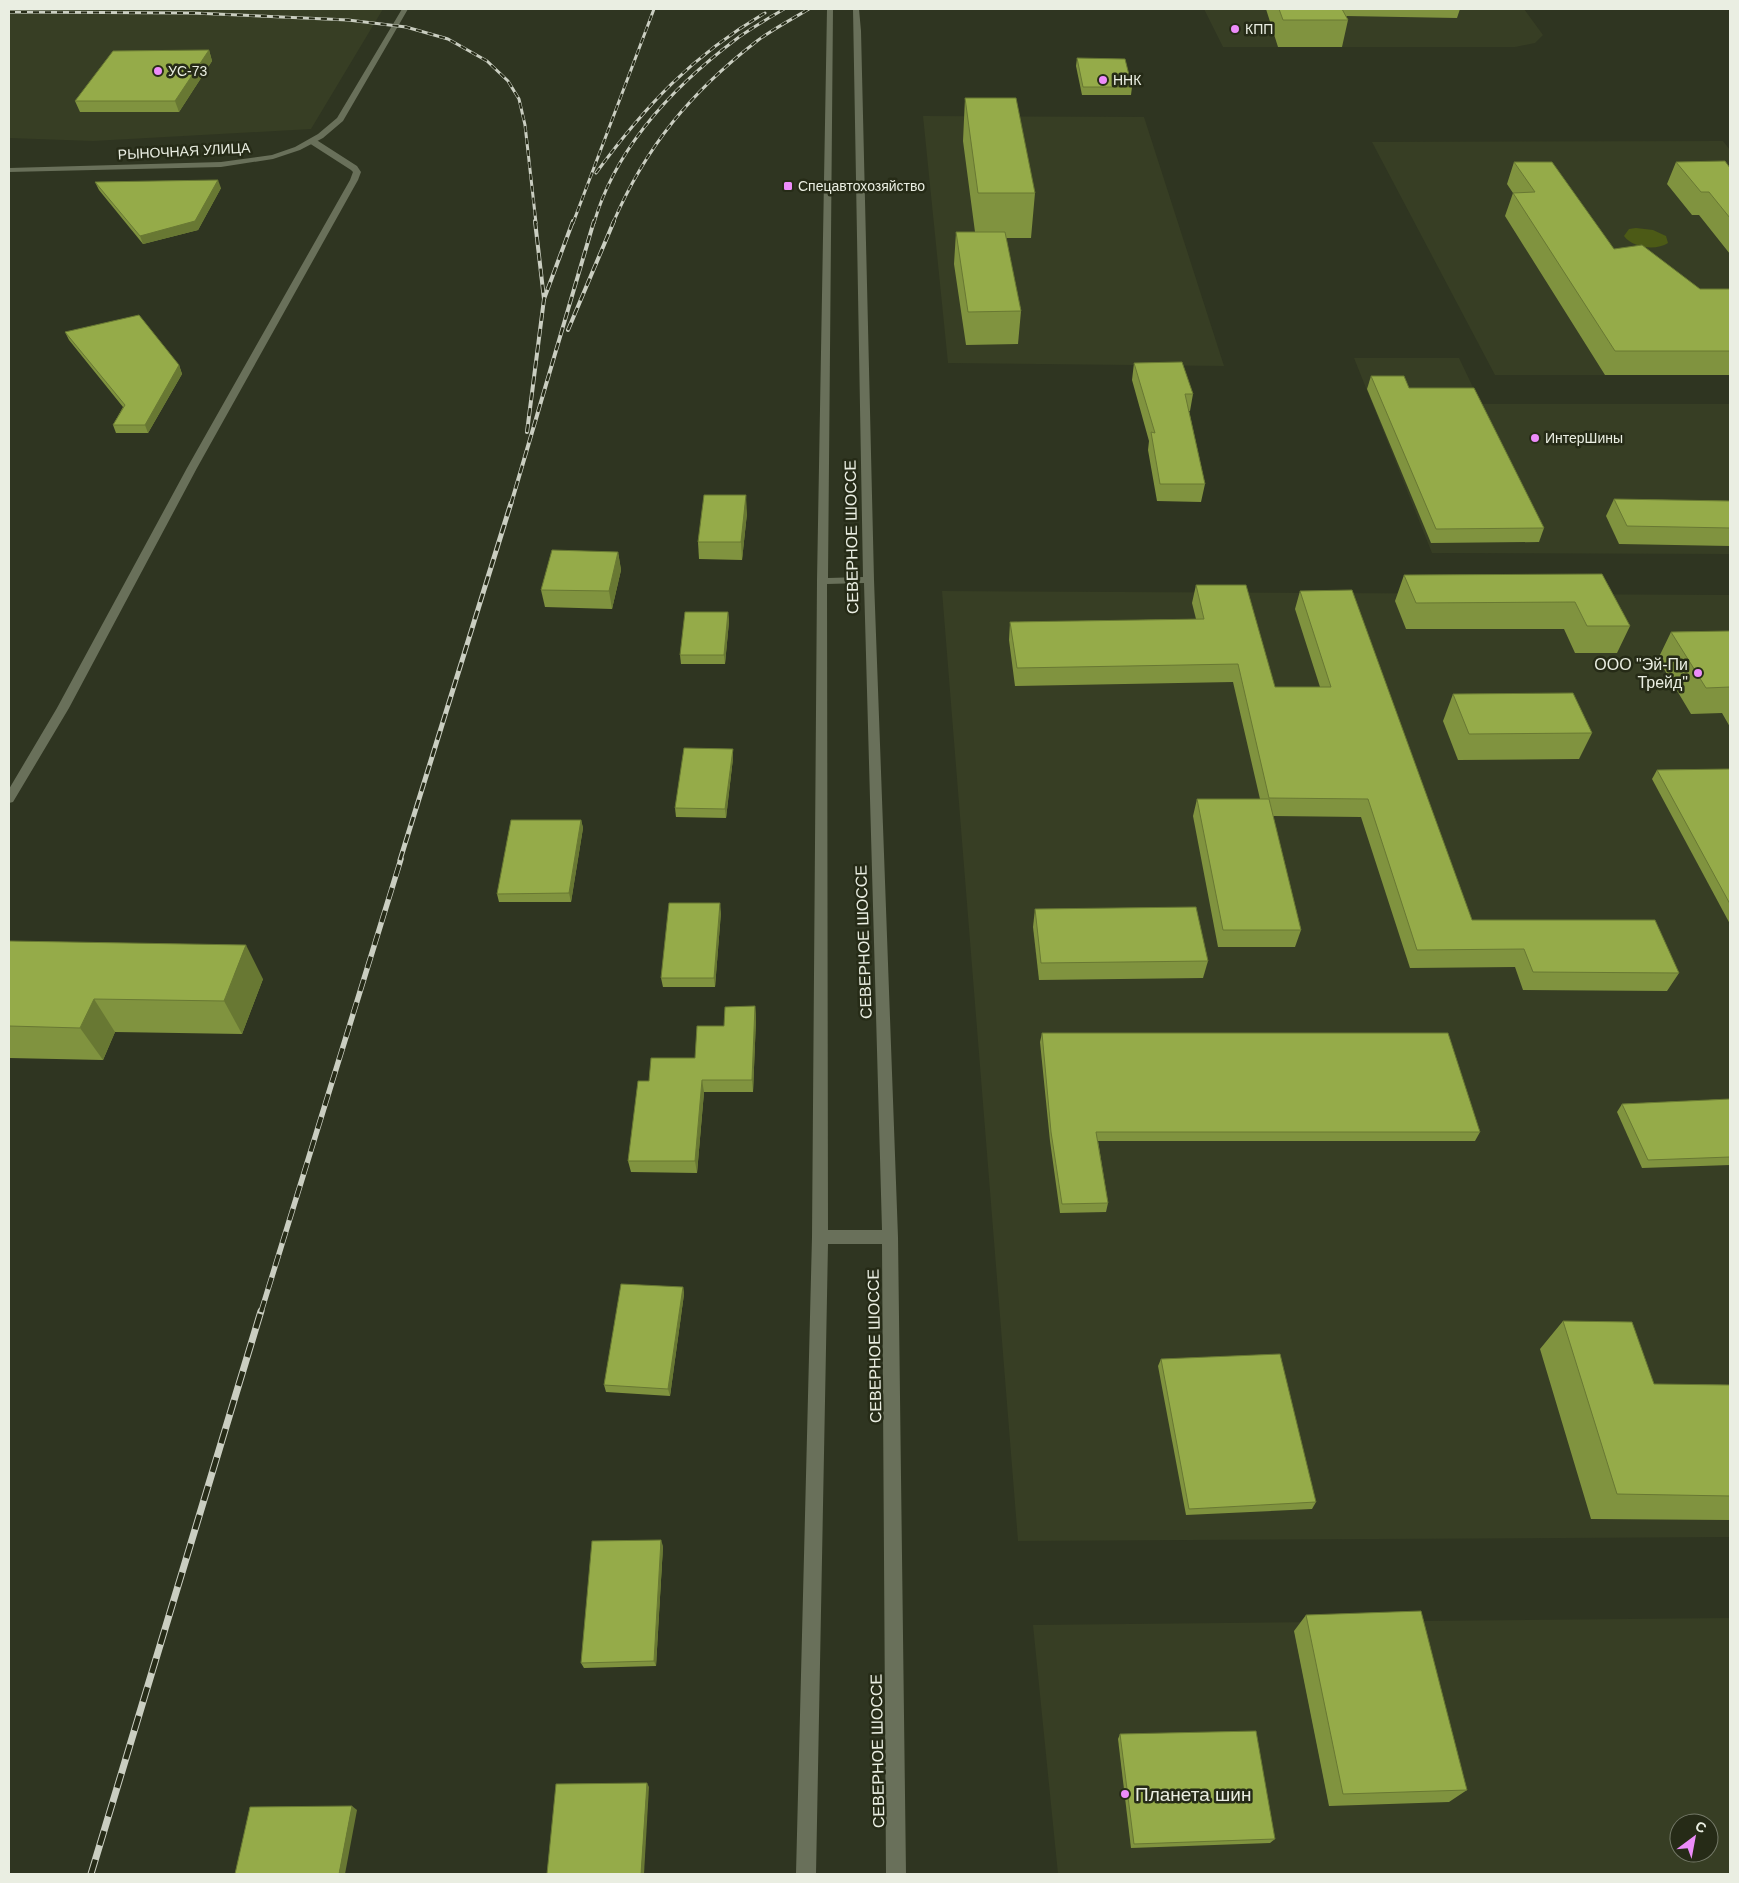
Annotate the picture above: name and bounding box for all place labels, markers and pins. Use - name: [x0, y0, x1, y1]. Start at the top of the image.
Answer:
- place label: КПП: [1245, 21, 1273, 37]
- marker: КПП: [1229, 23, 1241, 35]
- place label: УС-73: [168, 63, 207, 79]
- marker: УС-73: [152, 65, 164, 77]
- place label: ННК: [1113, 72, 1142, 88]
- marker: ННК: [1097, 74, 1109, 86]
- place label: Спецавтохозяйство: [798, 178, 925, 194]
- marker: Спецавтохозяйство: [782, 180, 794, 192]
- place label: ИнтерШины: [1545, 430, 1623, 446]
- marker: ИнтерШины: [1529, 432, 1541, 444]
- place label: ООО "Эй-Пи Трейд": [1594, 656, 1688, 691]
- marker: ООО "Эй-Пи Трейд": [1692, 667, 1704, 679]
- place label: Планета шин: [1135, 1784, 1251, 1805]
- marker: Планета шин: [1119, 1788, 1131, 1800]

